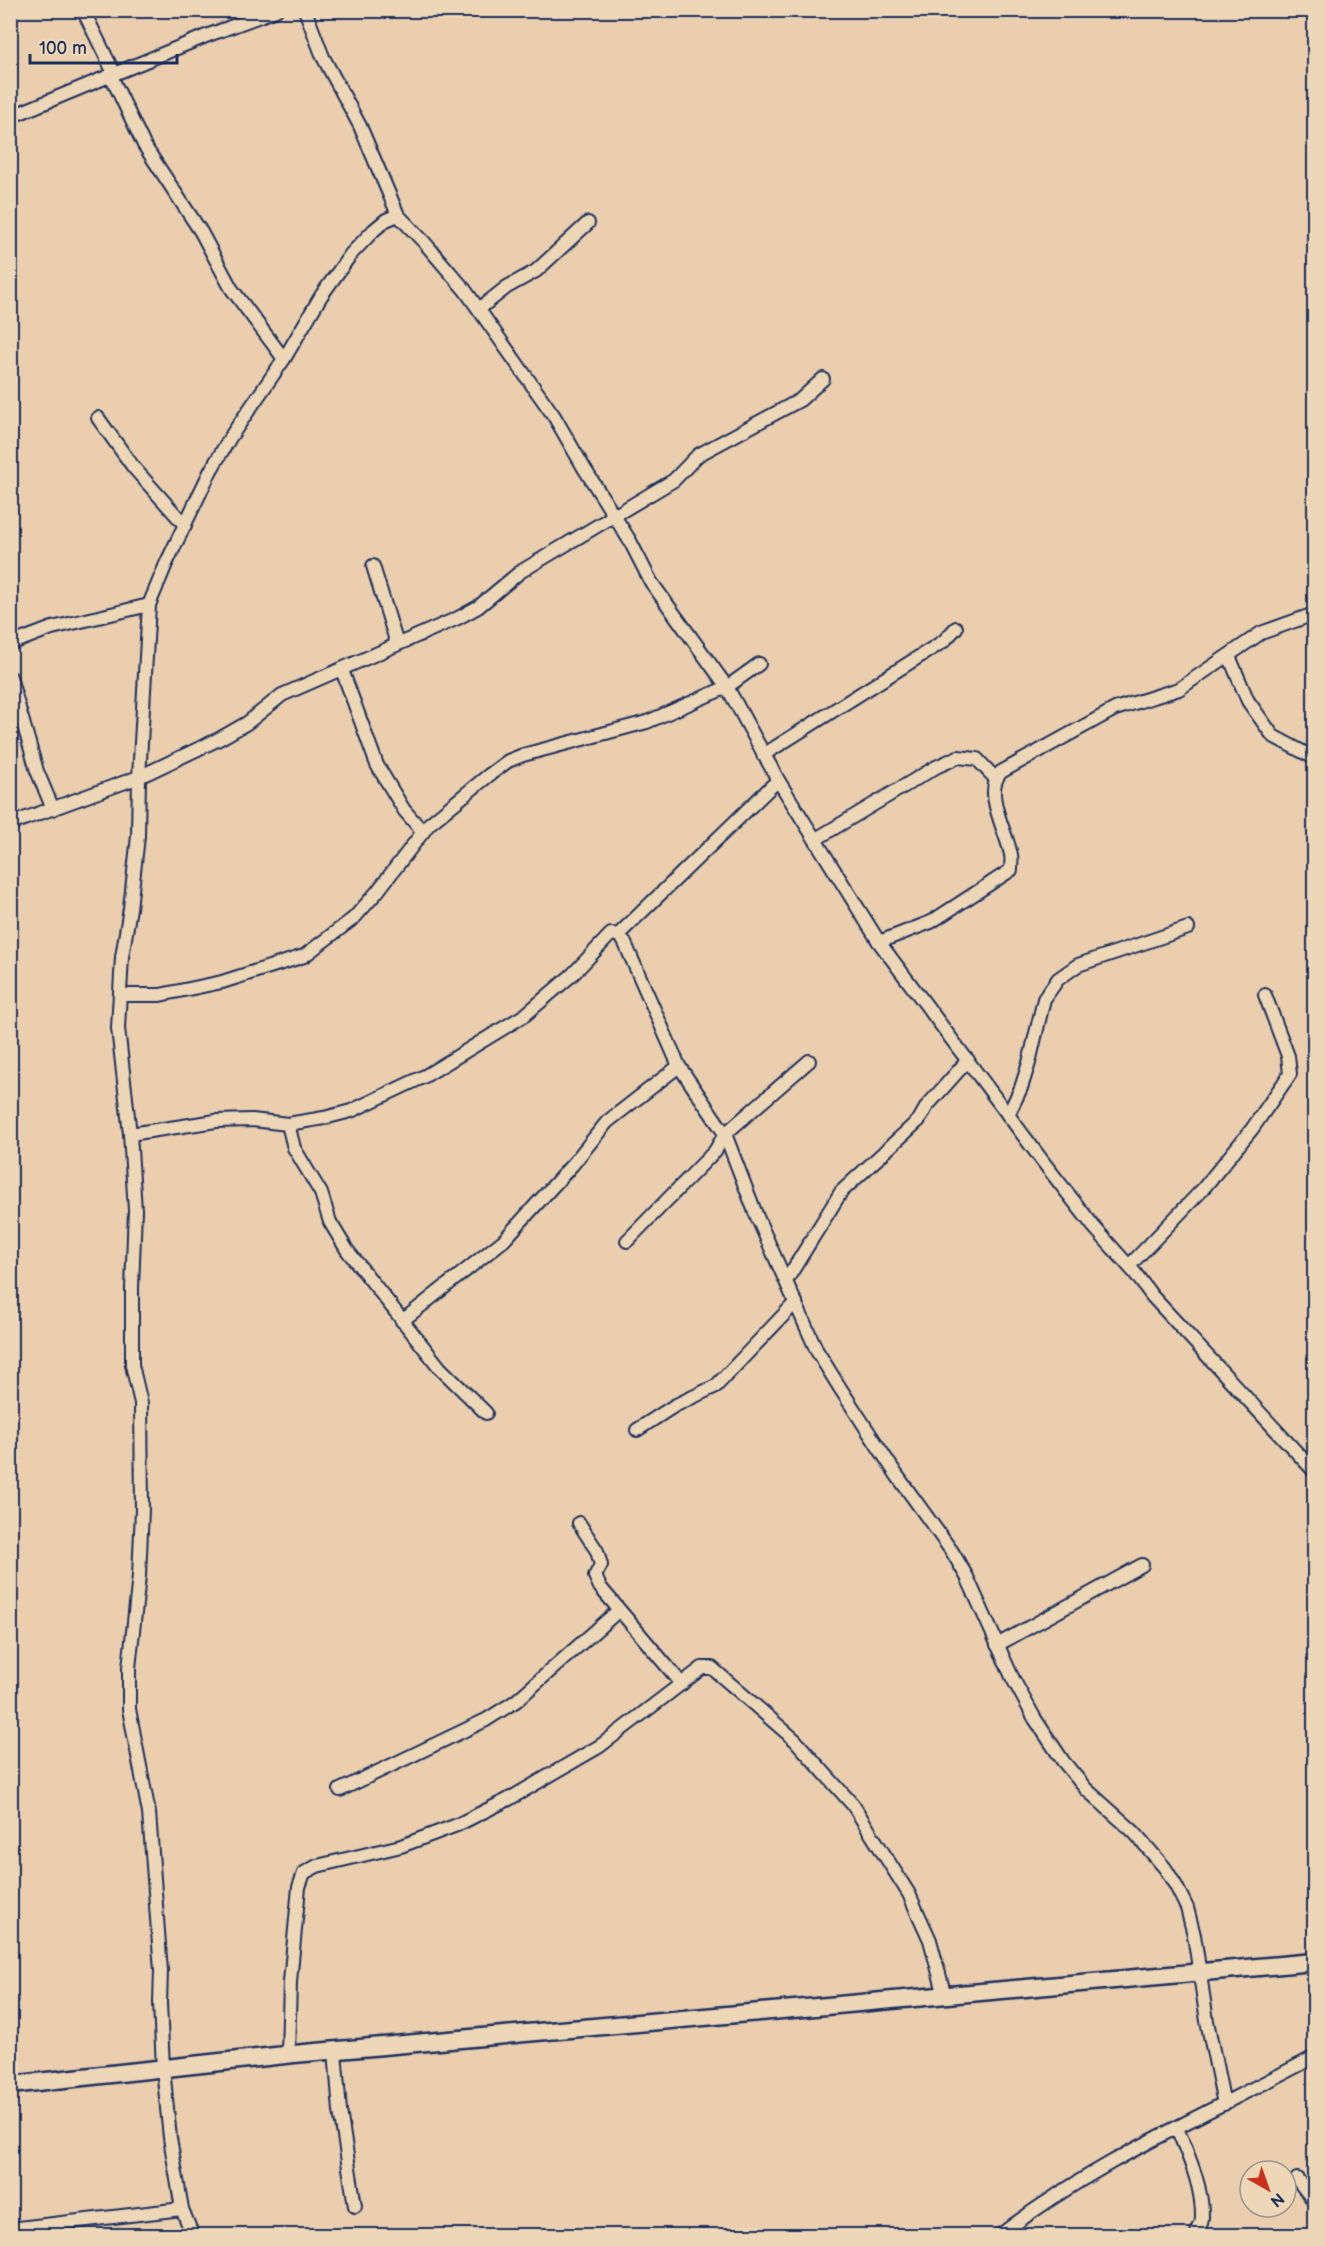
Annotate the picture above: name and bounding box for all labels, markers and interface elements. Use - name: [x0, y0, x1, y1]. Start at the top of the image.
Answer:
- scale bar: [30, 27, 177, 65]
- text: 100 m: [39, 38, 87, 59]
- north arrow: [1238, 2159, 1298, 2219]
- text: N: [1266, 2188, 1287, 2210]

